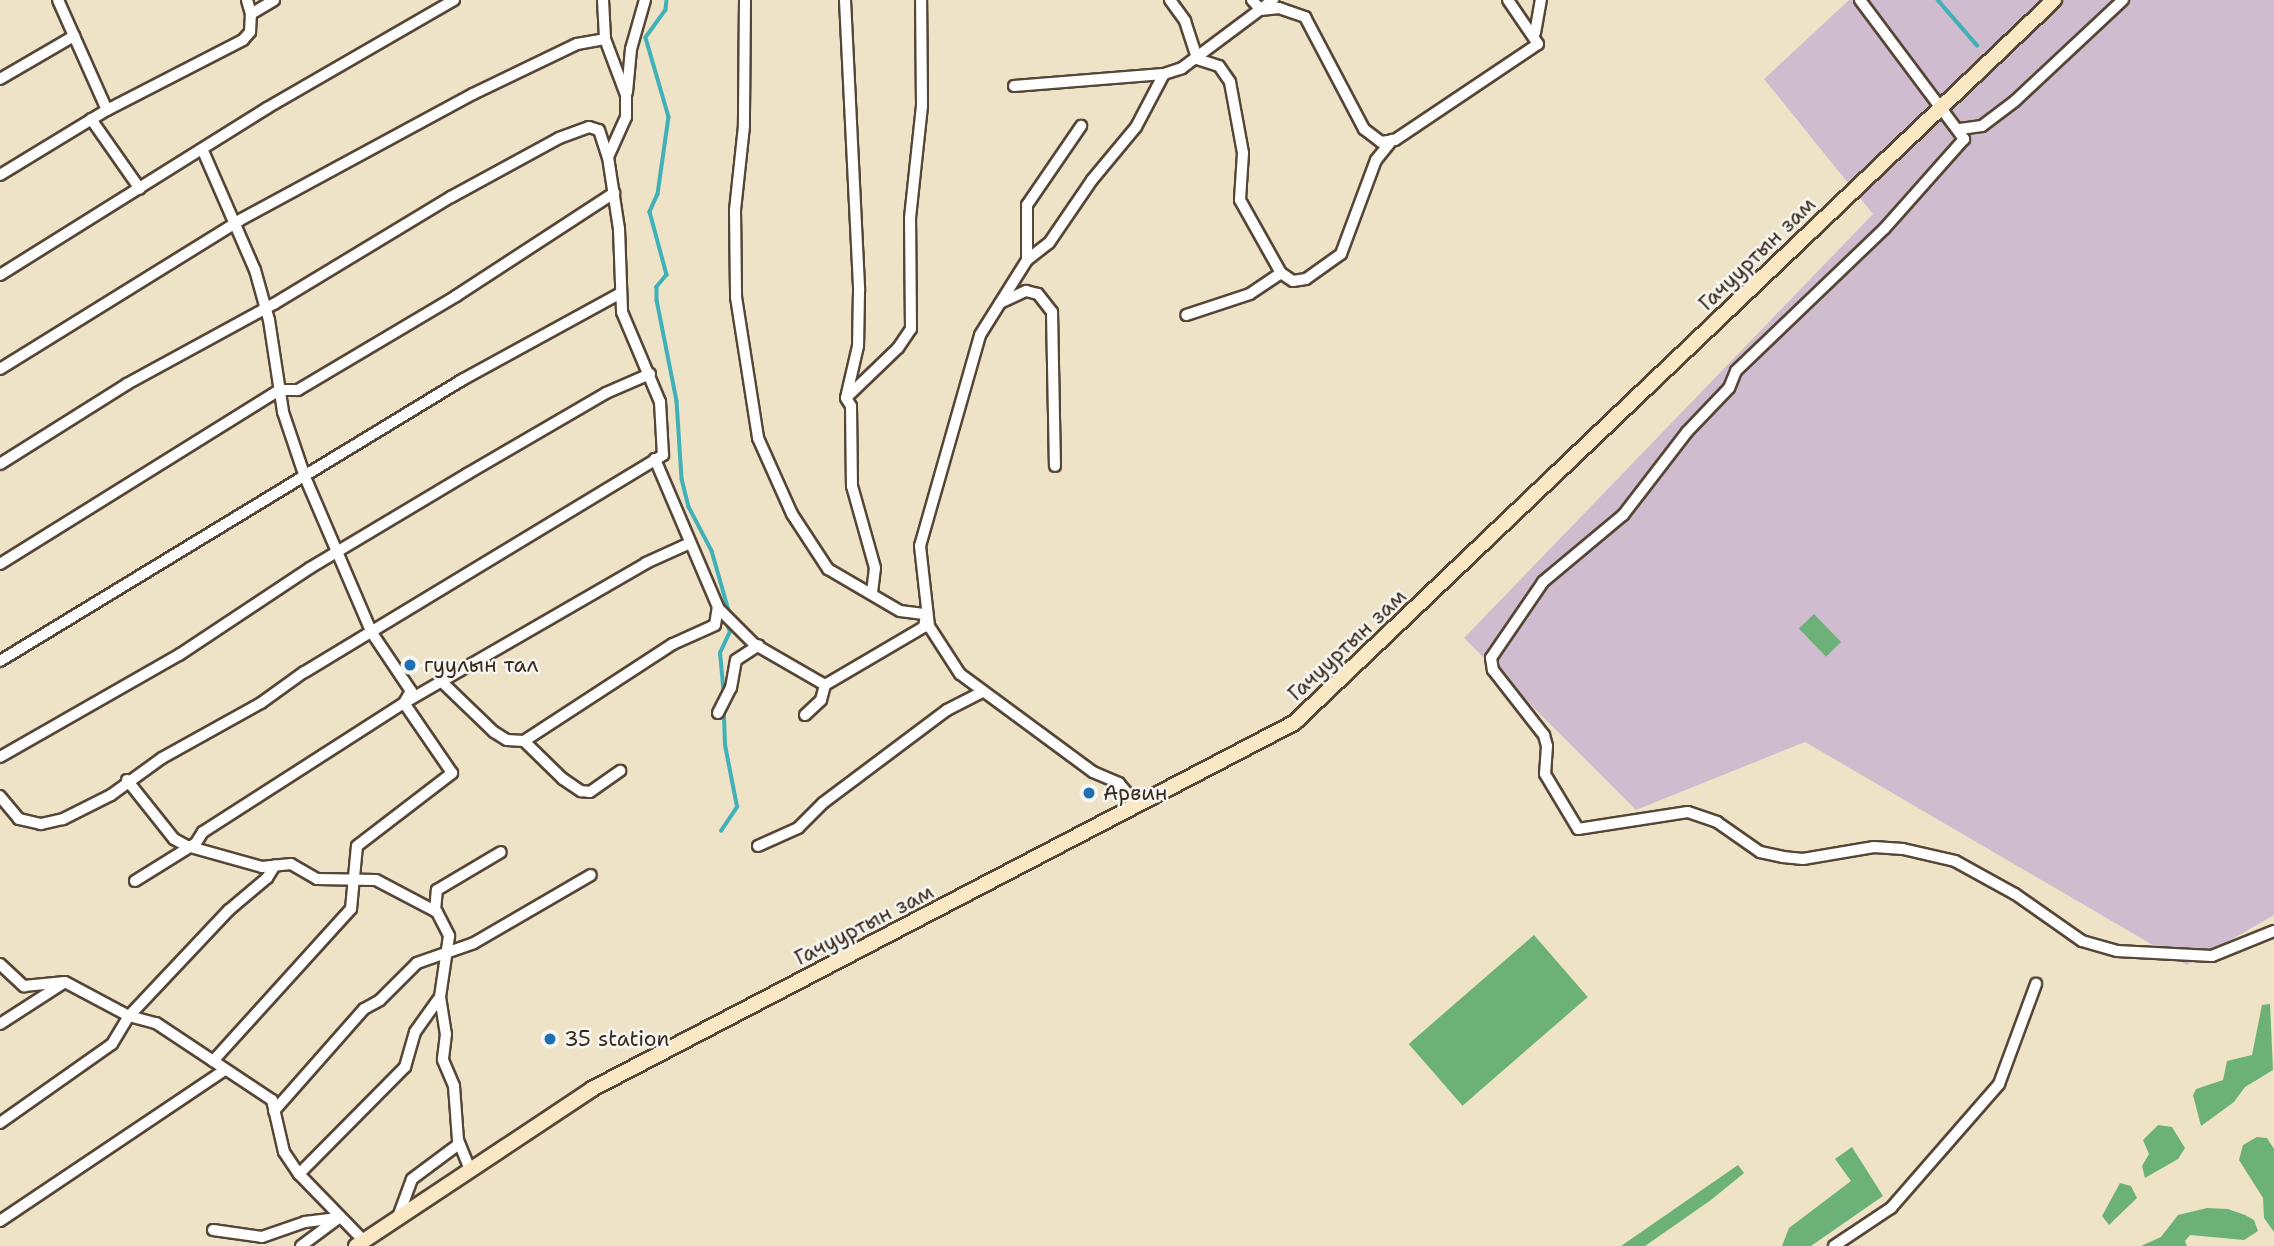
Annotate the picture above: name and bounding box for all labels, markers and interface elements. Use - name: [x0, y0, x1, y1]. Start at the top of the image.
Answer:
- street label: Гачууртын зам: [1693, 192, 1821, 316]
- street label: Гачууртын зам: [1283, 584, 1411, 706]
- place label: гуулын тал: [424, 652, 539, 678]
- marker: гуулын тал: [402, 657, 418, 673]
- place label: Арвин: [1103, 780, 1167, 806]
- marker: Арвин: [1081, 785, 1097, 801]
- street label: Гачууртын зам: [790, 879, 938, 971]
- place label: 35 station: [564, 1026, 669, 1052]
- marker: 35 station: [542, 1031, 558, 1047]

